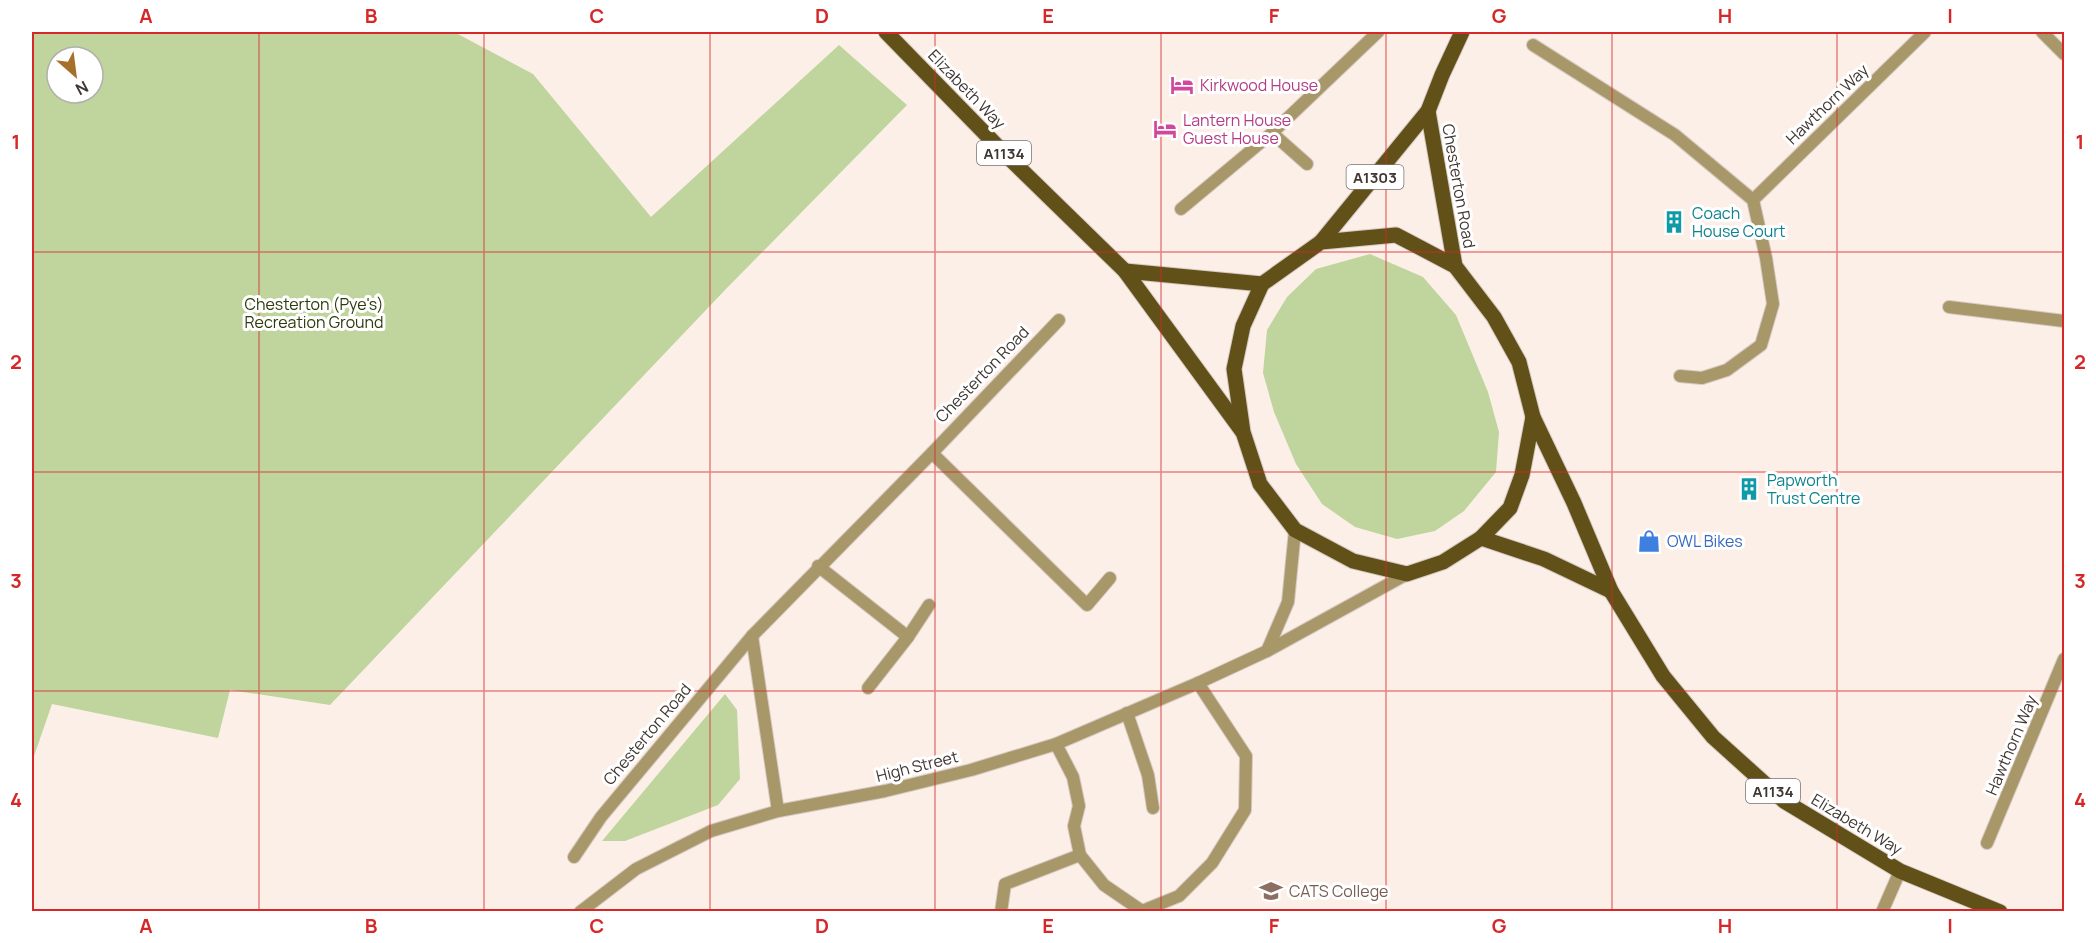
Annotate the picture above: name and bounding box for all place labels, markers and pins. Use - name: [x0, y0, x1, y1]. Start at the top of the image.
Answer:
- hotel icon: Kirkwood House: [1169, 72, 1195, 98]
- place label: Kirkwood House: [1200, 74, 1318, 96]
- place label: Lantern House Guest House: [1183, 109, 1291, 149]
- hotel icon: Lantern House Guest House: [1152, 116, 1178, 142]
- place label: Coach House Court: [1692, 202, 1785, 242]
- building icon: Coach House Court: [1661, 209, 1687, 235]
- place label: Papworth Trust Centre: [1767, 469, 1860, 509]
- building icon: Papworth Trust Centre: [1736, 476, 1762, 502]
- shop icon: OWL Bikes: [1636, 528, 1662, 554]
- place label: OWL Bikes: [1667, 530, 1743, 552]
- school or university icon: CATS College: [1258, 878, 1284, 904]
- place label: CATS College: [1289, 880, 1388, 902]

